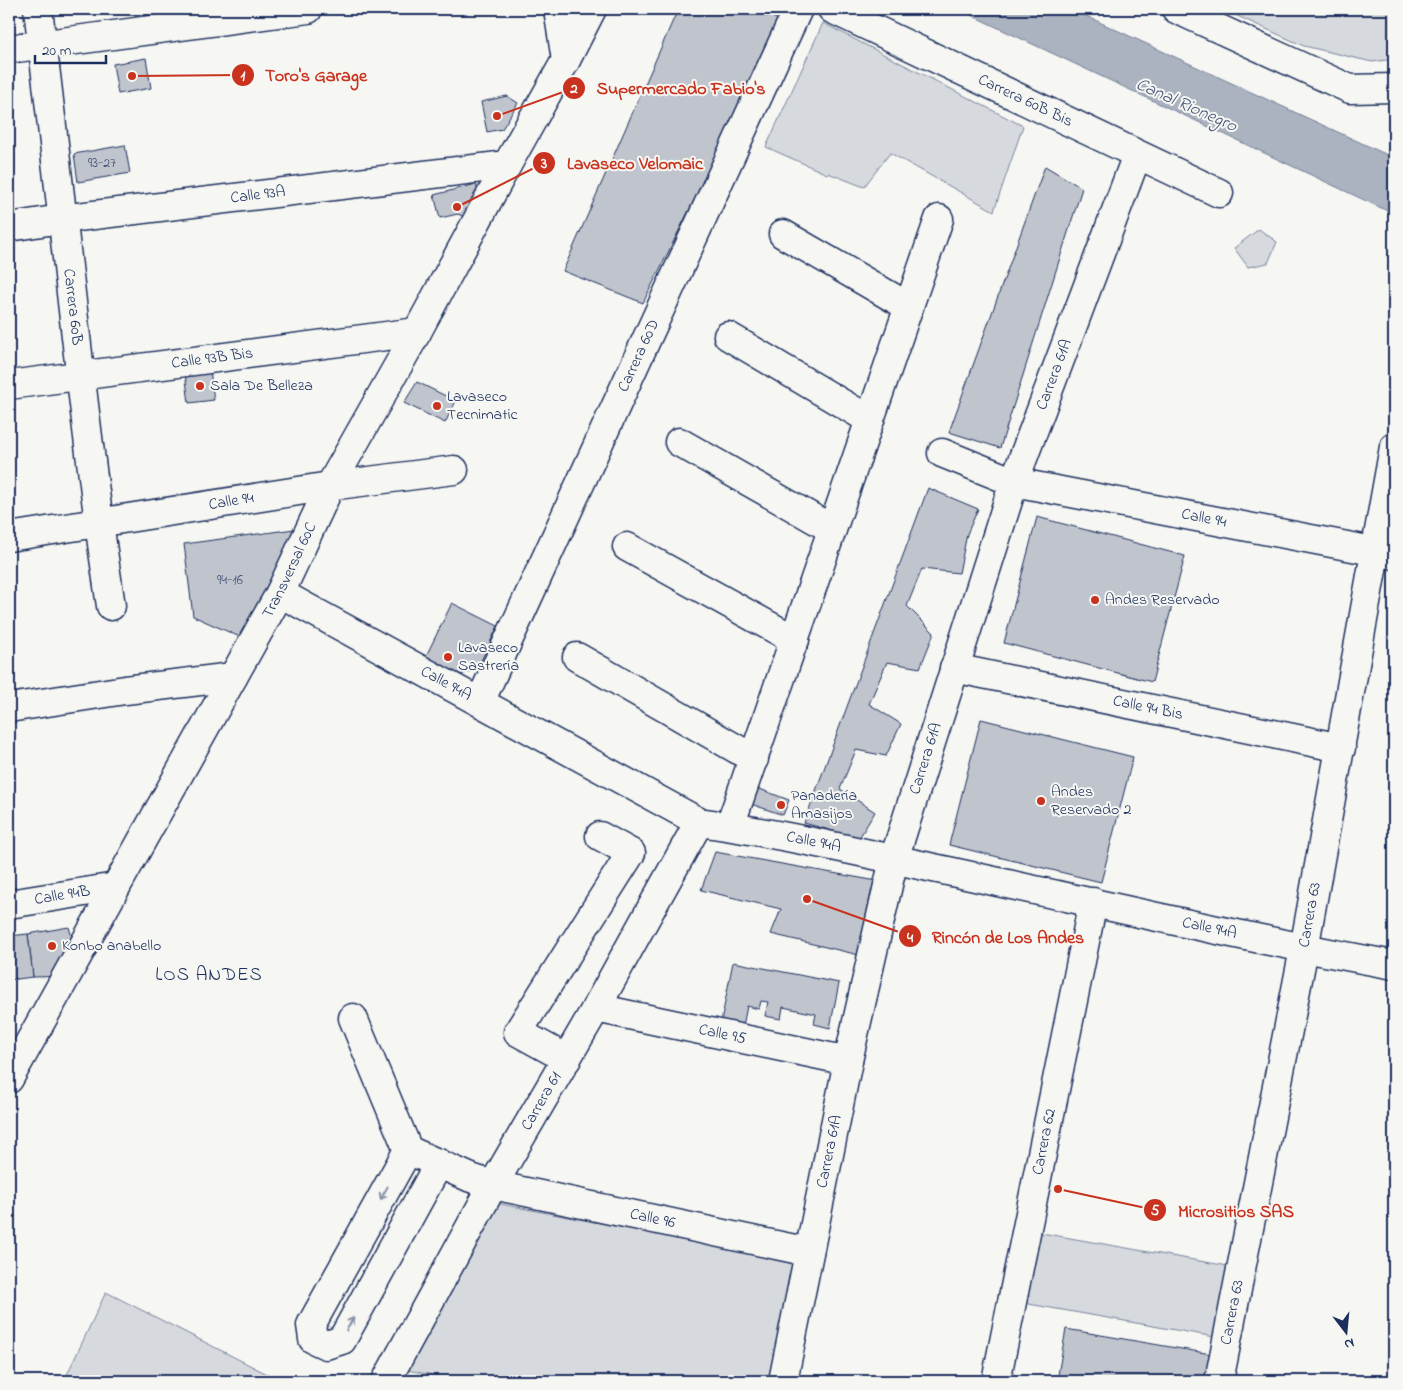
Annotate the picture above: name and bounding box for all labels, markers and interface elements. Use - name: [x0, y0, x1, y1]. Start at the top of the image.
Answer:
- scale bar: [35, 32, 106, 64]
- text: 20 m: [42, 40, 72, 62]
- callout: Toro's Garage: [230, 58, 377, 91]
- text: Toro's Garage: [265, 64, 368, 91]
- text: 1: [241, 65, 246, 87]
- street label: Carrera 60B Bis: [974, 68, 1077, 134]
- callout: Supermercado Fabio's: [562, 71, 776, 104]
- water label: Canal Rionegro: [1131, 72, 1241, 140]
- text: Supermercado Fabio's: [596, 77, 766, 103]
- text: 2: [569, 78, 578, 100]
- callout: Lavaseco Velomaic: [532, 146, 712, 179]
- text: Lavaseco Velomaic: [567, 152, 704, 178]
- house number: 93-27: [88, 153, 116, 174]
- text: 3: [540, 153, 547, 175]
- street label: Calle 93A: [229, 180, 287, 210]
- street label: Carrera 60B: [56, 267, 89, 347]
- street label: Carrera 60D: [612, 315, 666, 396]
- street label: Carrera 61A: [1030, 336, 1079, 414]
- street label: Calle 93B Bis: [170, 341, 255, 376]
- place label: Sala De Belleza: [210, 374, 313, 398]
- marker: Sala De Belleza: [194, 380, 206, 392]
- place label: Lavaseco Tecnimatic: [447, 385, 519, 427]
- marker: Lavaseco Tecnimatic: [431, 400, 443, 412]
- street label: Calle 94: [207, 486, 256, 517]
- street label: Calle 94: [1179, 502, 1229, 535]
- street label: Transversal 60C: [256, 518, 323, 623]
- house number: 94-16: [217, 570, 243, 591]
- place label: Andes Reservado: [1105, 588, 1219, 612]
- marker: Andes Reservado: [1089, 594, 1101, 606]
- place label: Lavaseco Sastrería: [458, 636, 519, 678]
- marker: Lavaseco Sastrería: [442, 651, 454, 663]
- street label: Calle 94A: [416, 660, 476, 708]
- street label: Calle 94 Bis: [1111, 689, 1185, 727]
- street label: Carrera 61A: [903, 720, 949, 798]
- place label: Andes Reservado 2: [1051, 780, 1131, 822]
- place label: Panadería Amasijos: [791, 784, 857, 826]
- marker: Andes Reservado 2: [1035, 795, 1047, 807]
- marker: Panadería Amasijos: [775, 799, 787, 811]
- street label: Calle 94A: [784, 825, 843, 860]
- street label: Calle 94B: [33, 879, 92, 912]
- street label: Carrera 63: [1293, 880, 1328, 949]
- street label: Calle 94A: [1180, 911, 1239, 946]
- callout: Rincón de Los Andes: [897, 920, 1095, 953]
- text: Rincón de Los Andes: [932, 926, 1084, 952]
- text: 4: [906, 927, 914, 949]
- place label: Konbo anabello: [62, 934, 161, 958]
- marker: Konbo anabello: [46, 940, 58, 952]
- district label: LOS ANDES: [155, 962, 263, 989]
- street label: Calle 95: [696, 1018, 748, 1051]
- street label: Carrera 61: [515, 1068, 568, 1135]
- street label: Carrera 62: [1026, 1107, 1063, 1177]
- street label: Carrera 61A: [810, 1113, 849, 1190]
- one-way arrow: [379, 1185, 389, 1199]
- callout: Micrositios SAS: [1143, 1194, 1304, 1227]
- text: 5: [1151, 1200, 1160, 1222]
- text: Micrositios SAS: [1178, 1200, 1294, 1226]
- street label: Calle 96: [627, 1202, 677, 1235]
- street label: Carrera 63: [1214, 1278, 1251, 1347]
- north arrow: [1320, 1308, 1370, 1358]
- one-way arrow: [346, 1317, 356, 1332]
- text: N: [1342, 1332, 1357, 1354]

